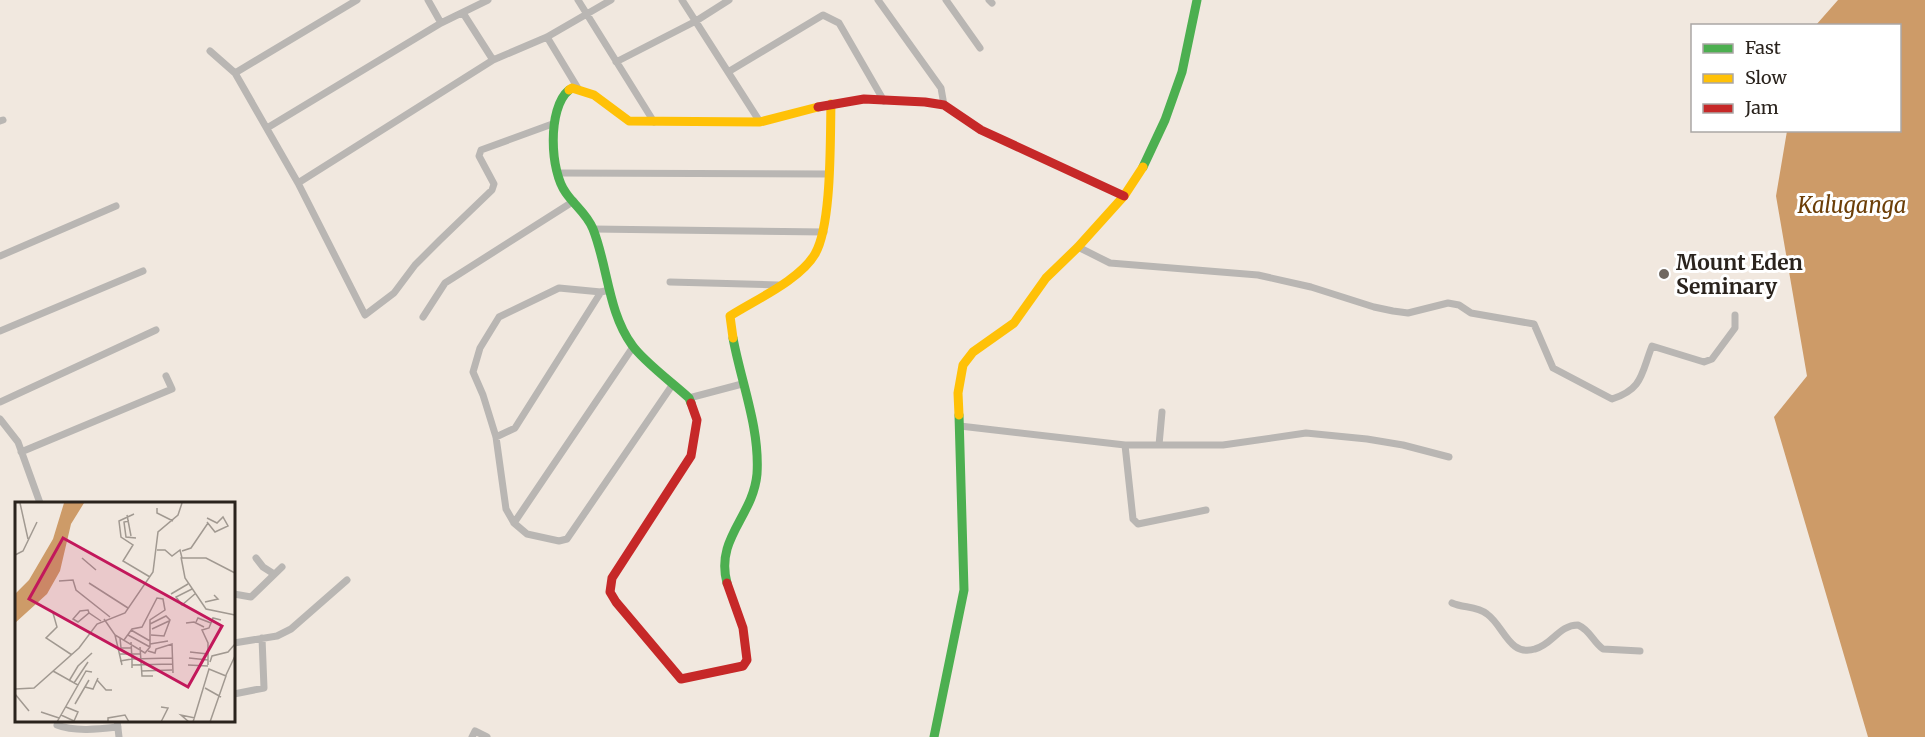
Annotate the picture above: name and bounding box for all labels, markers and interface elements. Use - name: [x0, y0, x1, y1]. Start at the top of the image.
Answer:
- legend: [1691, 24, 1901, 132]
- text: Fast: [1745, 36, 1781, 59]
- text: Slow: [1745, 66, 1788, 89]
- text: Jam: [1744, 96, 1779, 119]
- water label: Kaluganga: [1797, 191, 1906, 219]
- place label: Mount Eden Seminary: [1676, 249, 1803, 300]
- marker: Mount Eden Seminary: [1657, 267, 1671, 281]
- inset map: [15, 502, 236, 722]

